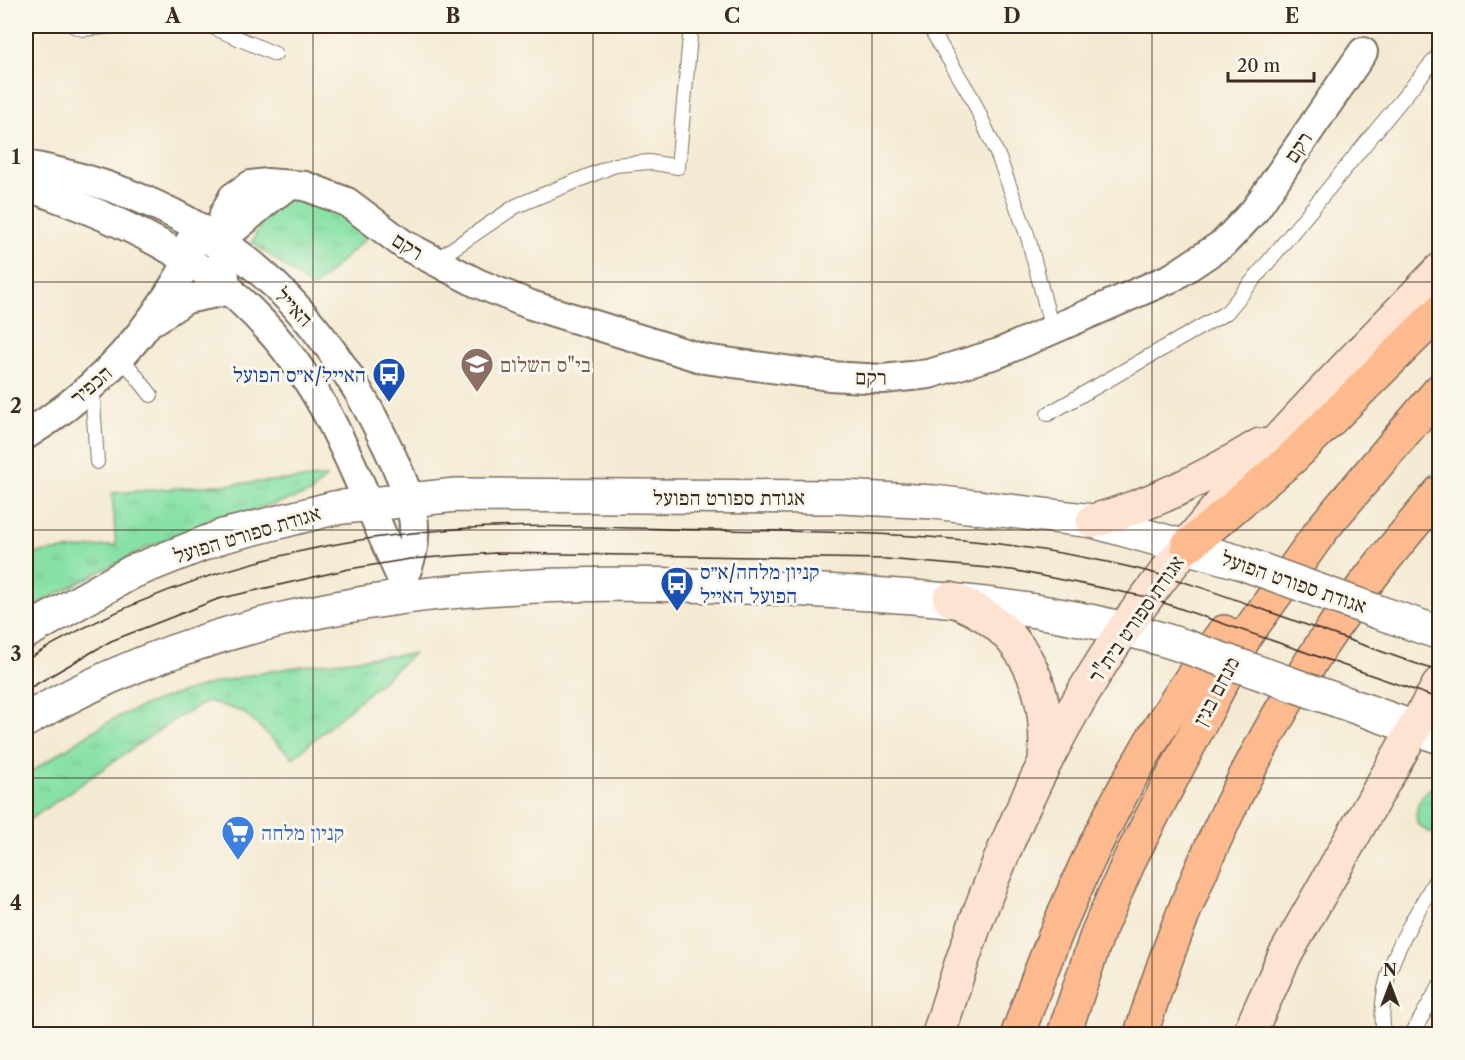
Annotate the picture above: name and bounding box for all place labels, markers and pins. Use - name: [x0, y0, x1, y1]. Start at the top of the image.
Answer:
- school or university icon: בי"ס השלום: [459, 346, 495, 393]
- place label: בי"ס השלום: [500, 352, 591, 377]
- bus stop icon: האייל/א״ס הפועל: [371, 356, 407, 403]
- place label: האייל/א״ס הפועל: [233, 362, 366, 387]
- place label: קניון מלחה/א״ס הפועל האייל: [700, 559, 819, 608]
- bus stop icon: קניון מלחה/א״ס הפועל האייל: [659, 565, 695, 612]
- supermarket icon: קניון מלחה: [220, 814, 256, 861]
- place label: קניון מלחה: [261, 820, 344, 845]

